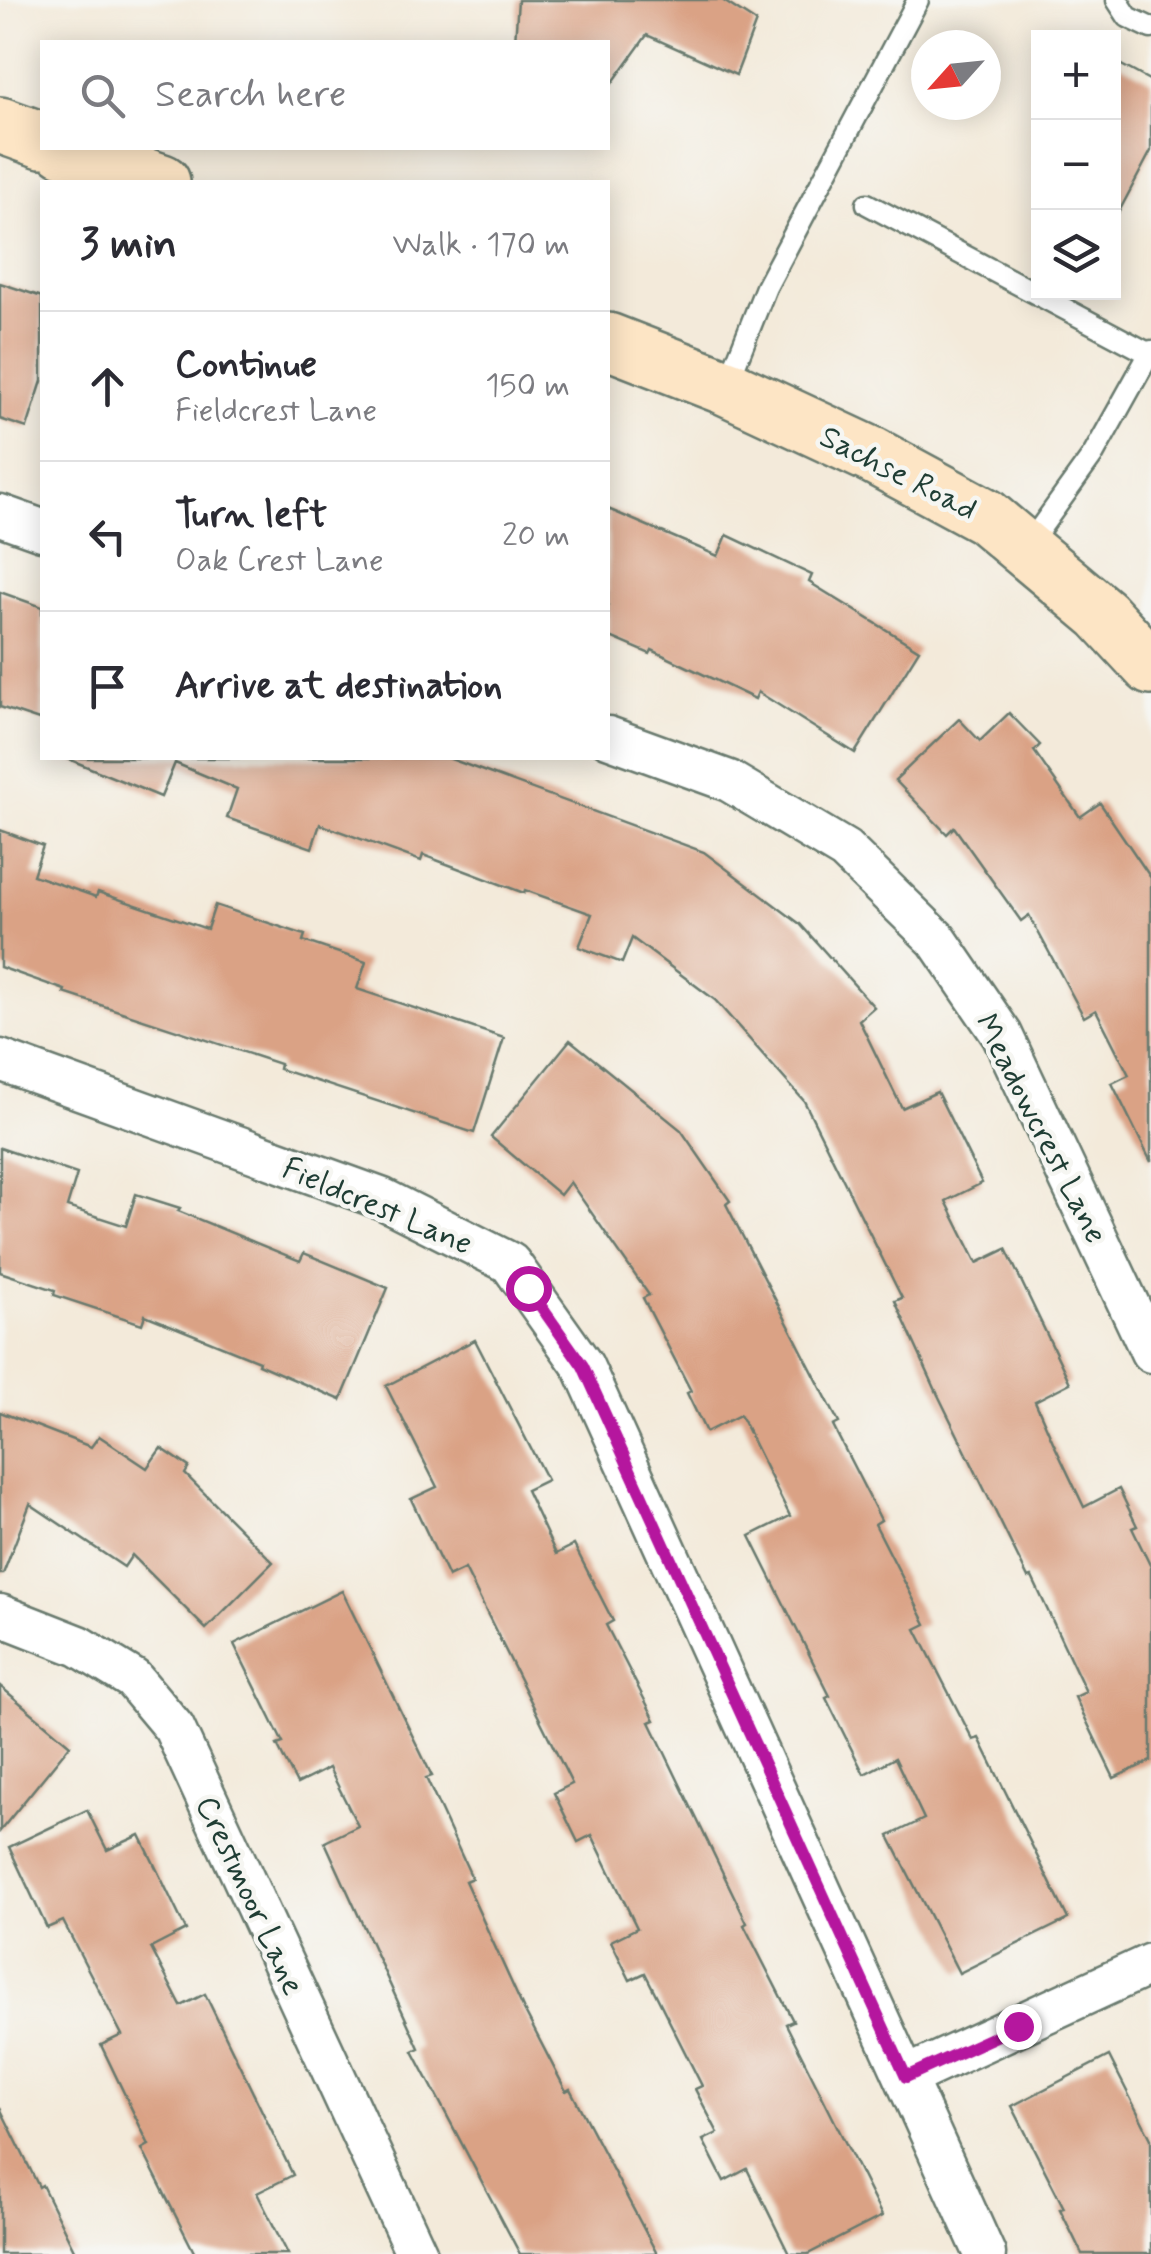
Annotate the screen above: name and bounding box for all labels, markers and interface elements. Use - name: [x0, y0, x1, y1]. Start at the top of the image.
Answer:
- north arrow: [911, 30, 1001, 120]
- map controls: [1031, 30, 1121, 300]
- button: +: [1031, 30, 1121, 120]
- search box: [40, 40, 610, 150]
- icon: search: [75, 68, 130, 123]
- text: Search here: [155, 71, 346, 120]
- button: −: [1031, 120, 1121, 210]
- button: layers: [1031, 210, 1121, 300]
- text: 3 min: [80, 218, 177, 273]
- text: Walk · 170 m: [392, 224, 570, 266]
- text: Continue: [175, 341, 317, 390]
- icon: ahead: [80, 359, 135, 414]
- text: 150 m: [485, 365, 570, 407]
- text: Fieldcrest Lane: [175, 390, 377, 432]
- street label: Sachse Road: [812, 416, 984, 531]
- text: Turn left: [175, 491, 327, 540]
- icon: left: [80, 509, 135, 564]
- text: 20 m: [502, 515, 570, 557]
- text: Oak Crest Lane: [175, 540, 384, 582]
- icon: arrive: [80, 659, 135, 714]
- text: Arrive at destination: [175, 662, 502, 711]
- street label: Meadowcrest Lane: [964, 1007, 1116, 1251]
- street label: Fieldcrest Lane: [276, 1148, 479, 1266]
- route start: [506, 1266, 552, 1312]
- street label: Crestmoor Lane: [185, 1790, 314, 2002]
- route end: [996, 2004, 1042, 2050]

